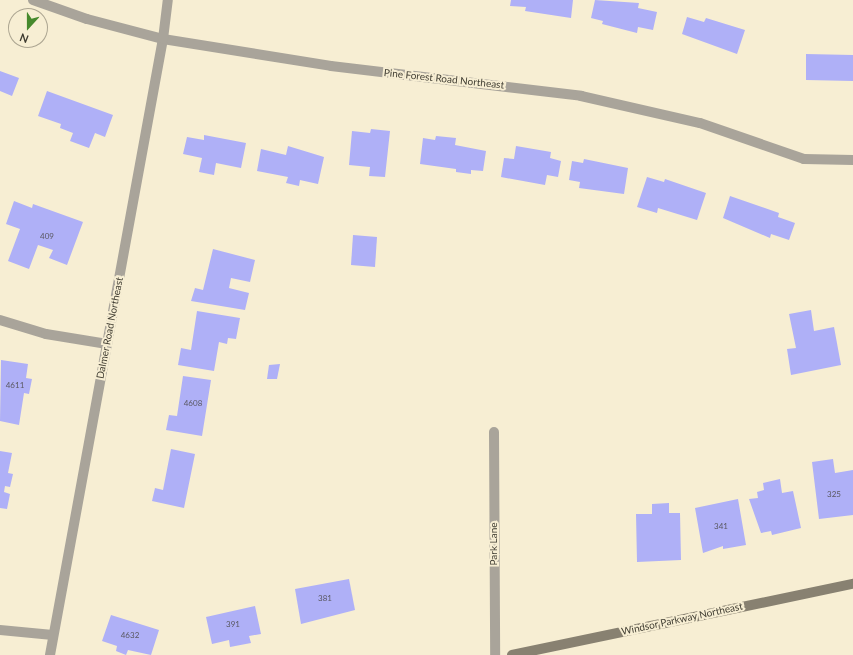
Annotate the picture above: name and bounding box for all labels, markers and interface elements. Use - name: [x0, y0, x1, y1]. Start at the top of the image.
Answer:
- north arrow: [8, 8, 48, 48]
- text: N: [18, 31, 30, 46]
- street label: Pine Forest Road Northeast: [383, 67, 505, 91]
- house number: 409: [40, 232, 54, 242]
- street label: Dalmer Road Northeast: [94, 276, 126, 380]
- house number: 4611: [6, 381, 24, 391]
- house number: 4608: [184, 399, 202, 409]
- house number: 325: [827, 490, 841, 500]
- street label: Park Lane: [488, 522, 500, 566]
- house number: 341: [714, 522, 728, 532]
- house number: 381: [318, 594, 332, 604]
- street label: Windsor Parkway Northeast: [620, 600, 744, 638]
- house number: 391: [226, 620, 240, 630]
- house number: 4632: [121, 631, 139, 641]

